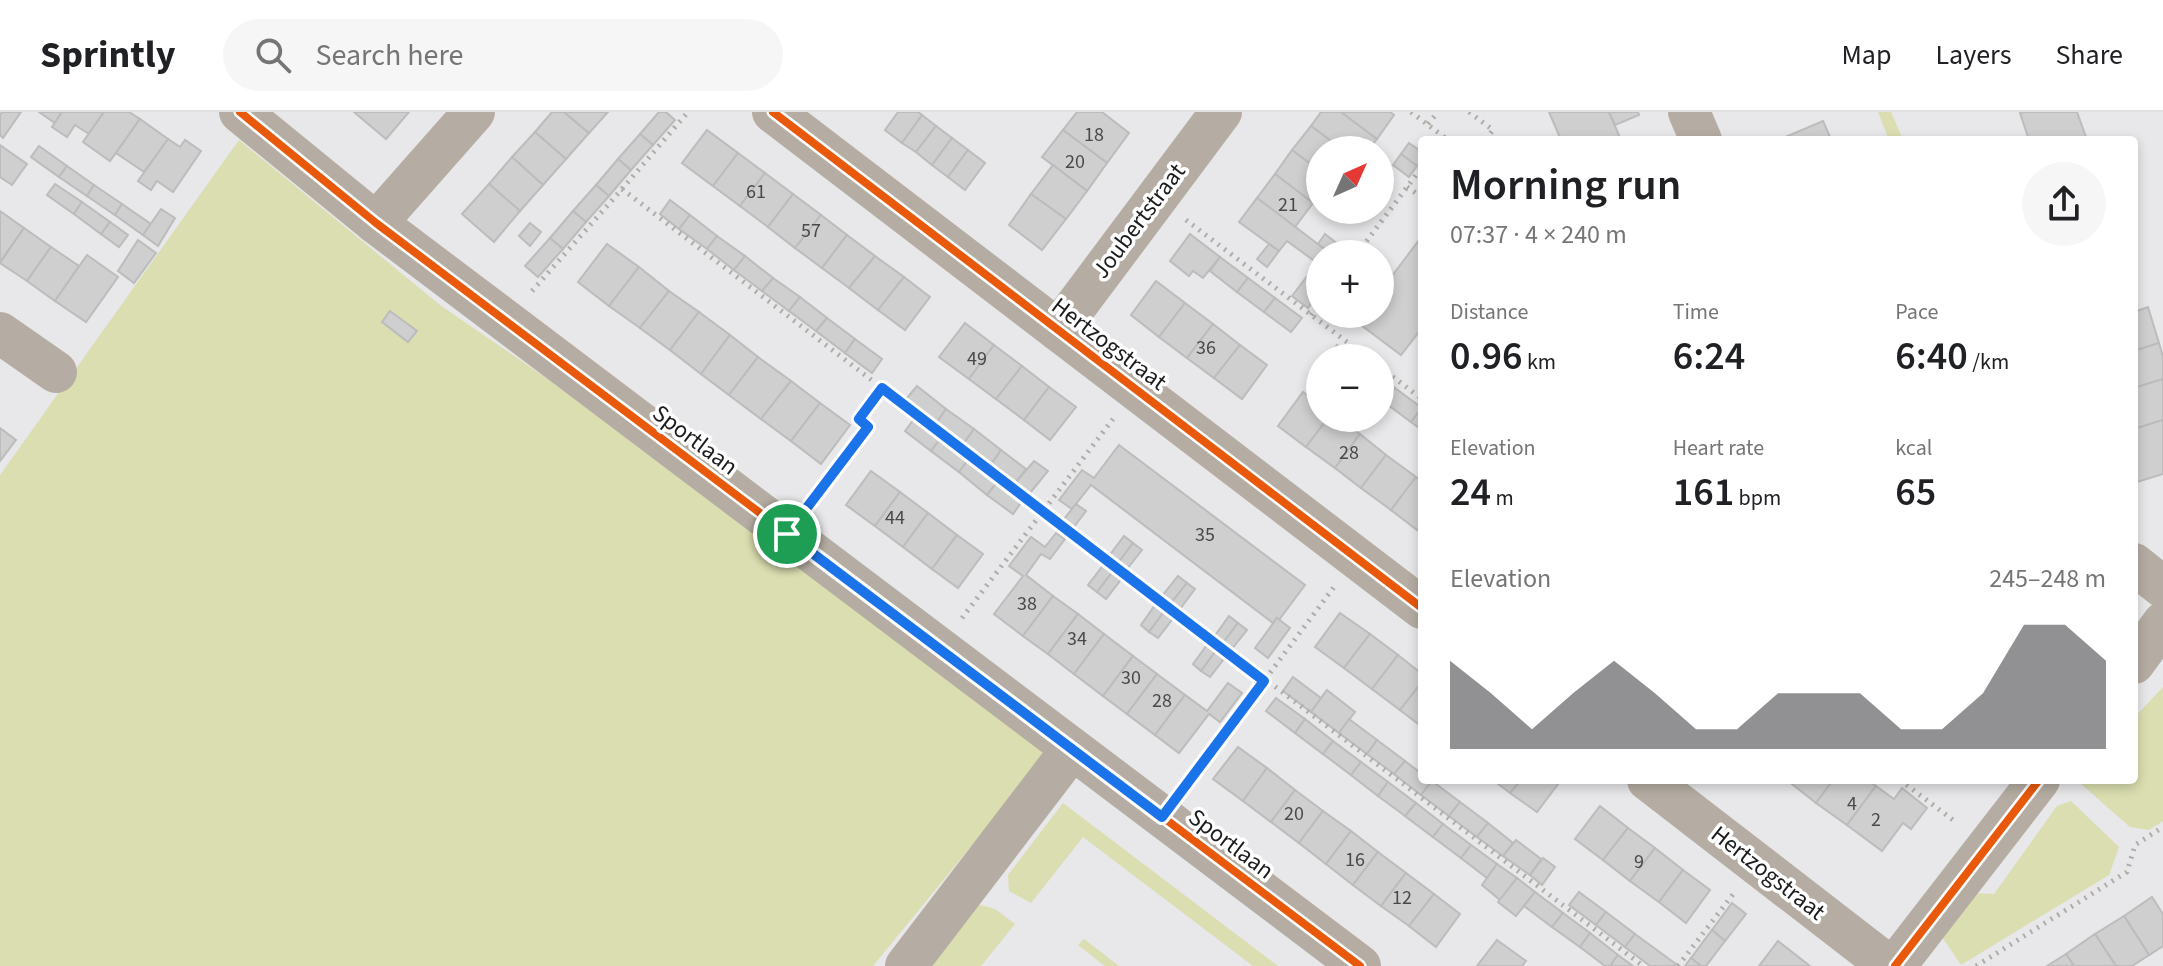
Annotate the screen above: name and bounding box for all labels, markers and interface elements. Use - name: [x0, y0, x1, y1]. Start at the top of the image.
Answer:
- search box: [223, 19, 783, 91]
- text: Sprintly: [40, 28, 175, 82]
- icon: search: [251, 33, 295, 77]
- text: Search here: [315, 34, 463, 77]
- text: Map: [1841, 35, 1891, 75]
- text: Layers: [1935, 35, 2011, 75]
- text: Share: [2055, 35, 2123, 75]
- house number: 18: [1084, 121, 1104, 149]
- north arrow: [1306, 136, 1394, 224]
- map controls: [1306, 136, 1394, 432]
- house number: 20: [1065, 148, 1085, 176]
- text: Morning run: [1450, 154, 1681, 217]
- street label: Joubertstraat: [1084, 156, 1194, 286]
- button: share: [2022, 162, 2106, 246]
- house number: 61: [746, 178, 766, 206]
- house number: 21: [1278, 191, 1298, 219]
- text: 07:37 · 4 × 240 m: [1450, 216, 1627, 253]
- house number: 57: [801, 217, 821, 245]
- button: +: [1306, 240, 1394, 328]
- street label: Hertzogstraat: [1044, 289, 1174, 399]
- text: Distance: [1450, 296, 1528, 328]
- text: Time: [1673, 296, 1719, 328]
- text: Pace: [1895, 296, 1938, 328]
- text: 0.96: [1450, 328, 1523, 385]
- text: 6:24: [1673, 328, 1745, 385]
- text: 6:40: [1895, 328, 1968, 385]
- house number: 36: [1196, 334, 1216, 362]
- button: −: [1306, 344, 1394, 432]
- house number: 49: [967, 345, 987, 373]
- text: km: [1523, 346, 1556, 378]
- text: /km: [1968, 346, 2009, 378]
- street label: Sportlaan: [645, 396, 745, 484]
- text: Elevation: [1450, 432, 1536, 464]
- text: Heart rate: [1673, 432, 1764, 464]
- text: kcal: [1895, 432, 1932, 464]
- house number: 28: [1339, 439, 1359, 467]
- text: 24: [1450, 464, 1491, 521]
- text: 161: [1673, 464, 1734, 521]
- text: 65: [1895, 464, 1936, 521]
- text: m: [1491, 482, 1514, 514]
- text: bpm: [1734, 482, 1781, 514]
- pin: [753, 500, 821, 568]
- house number: 44: [885, 504, 905, 532]
- icon: arrive: [765, 512, 809, 556]
- house number: 35: [1195, 521, 1215, 549]
- text: Elevation: [1450, 560, 1551, 597]
- text: 245–248 m: [1989, 560, 2106, 597]
- house number: 38: [1017, 590, 1037, 618]
- house number: 34: [1067, 625, 1087, 653]
- house number: 30: [1121, 664, 1141, 692]
- house number: 28: [1152, 687, 1172, 715]
- house number: 4: [1847, 790, 1857, 818]
- street label: Sportlaan: [1181, 800, 1281, 888]
- house number: 20: [1284, 800, 1304, 828]
- house number: 2: [1871, 806, 1881, 834]
- street label: Hertzogstraat: [1703, 817, 1833, 929]
- house number: 16: [1345, 846, 1365, 874]
- house number: 9: [1634, 848, 1644, 876]
- house number: 12: [1392, 884, 1412, 912]

